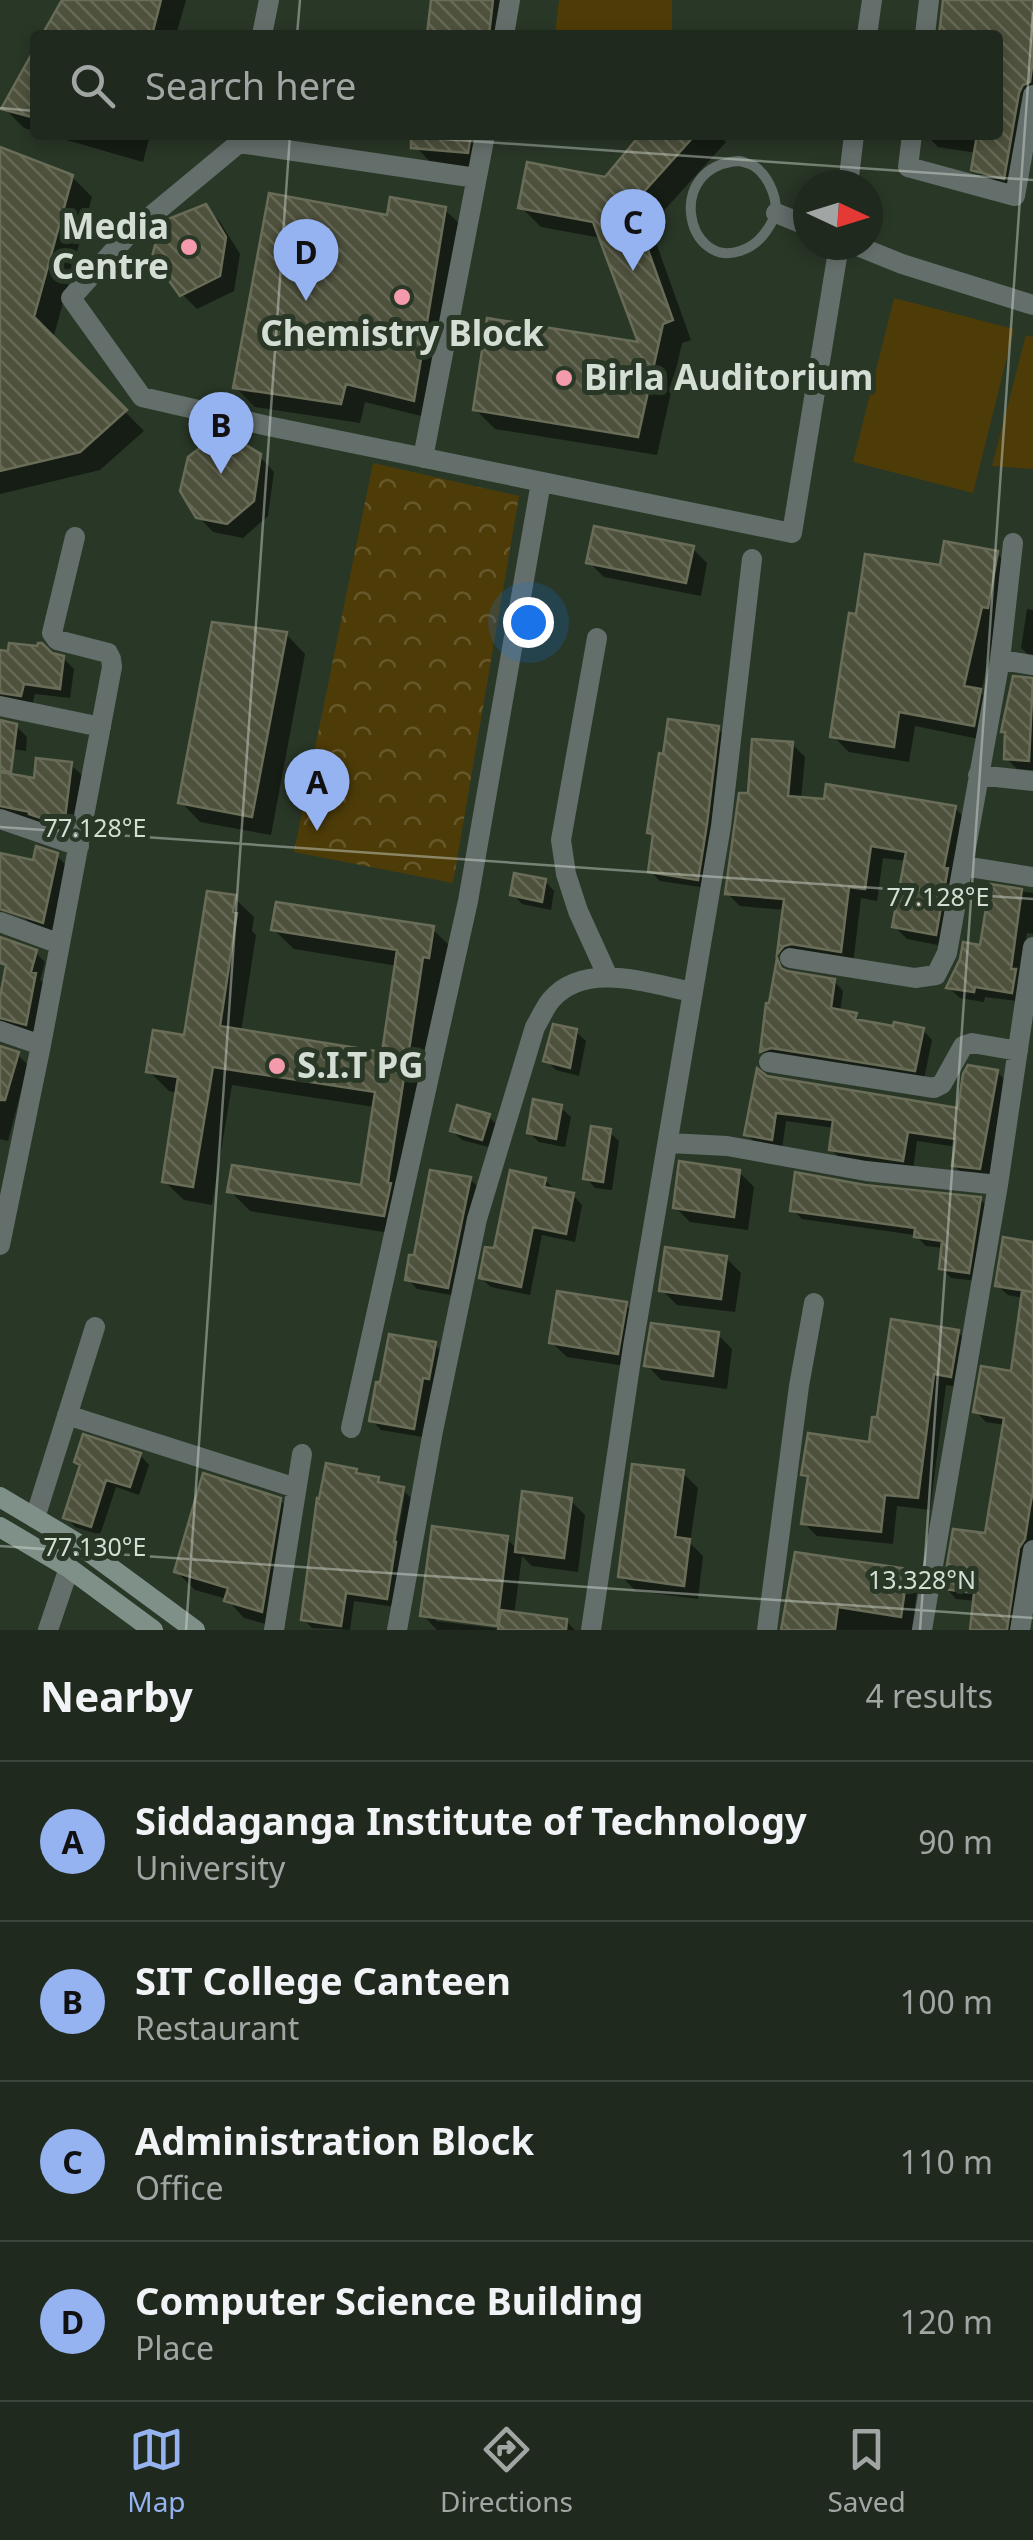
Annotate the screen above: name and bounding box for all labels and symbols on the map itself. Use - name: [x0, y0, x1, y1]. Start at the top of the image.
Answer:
- north arrow: [793, 170, 883, 260]
- pin: C: [600, 188, 666, 271]
- place label: Media Centre: [52, 202, 169, 289]
- pin: D: [274, 218, 338, 301]
- marker: Media Centre: [178, 236, 200, 258]
- marker: Chemistry Block: [391, 286, 413, 308]
- place label: Chemistry Block: [260, 309, 544, 356]
- place label: Birla Auditorium: [584, 353, 874, 400]
- marker: Birla Auditorium: [553, 367, 575, 389]
- pin: B: [188, 392, 254, 474]
- your location: [503, 597, 554, 648]
- pin: A: [284, 748, 350, 831]
- text: 77.128°E: [44, 810, 146, 844]
- text: 77.128°E: [887, 879, 989, 913]
- place label: S.I.T PG: [297, 1041, 424, 1088]
- marker: S.I.T PG: [266, 1055, 288, 1077]
- text: 77.130°E: [44, 1529, 146, 1563]
- text: 13.328°N: [868, 1562, 976, 1596]

